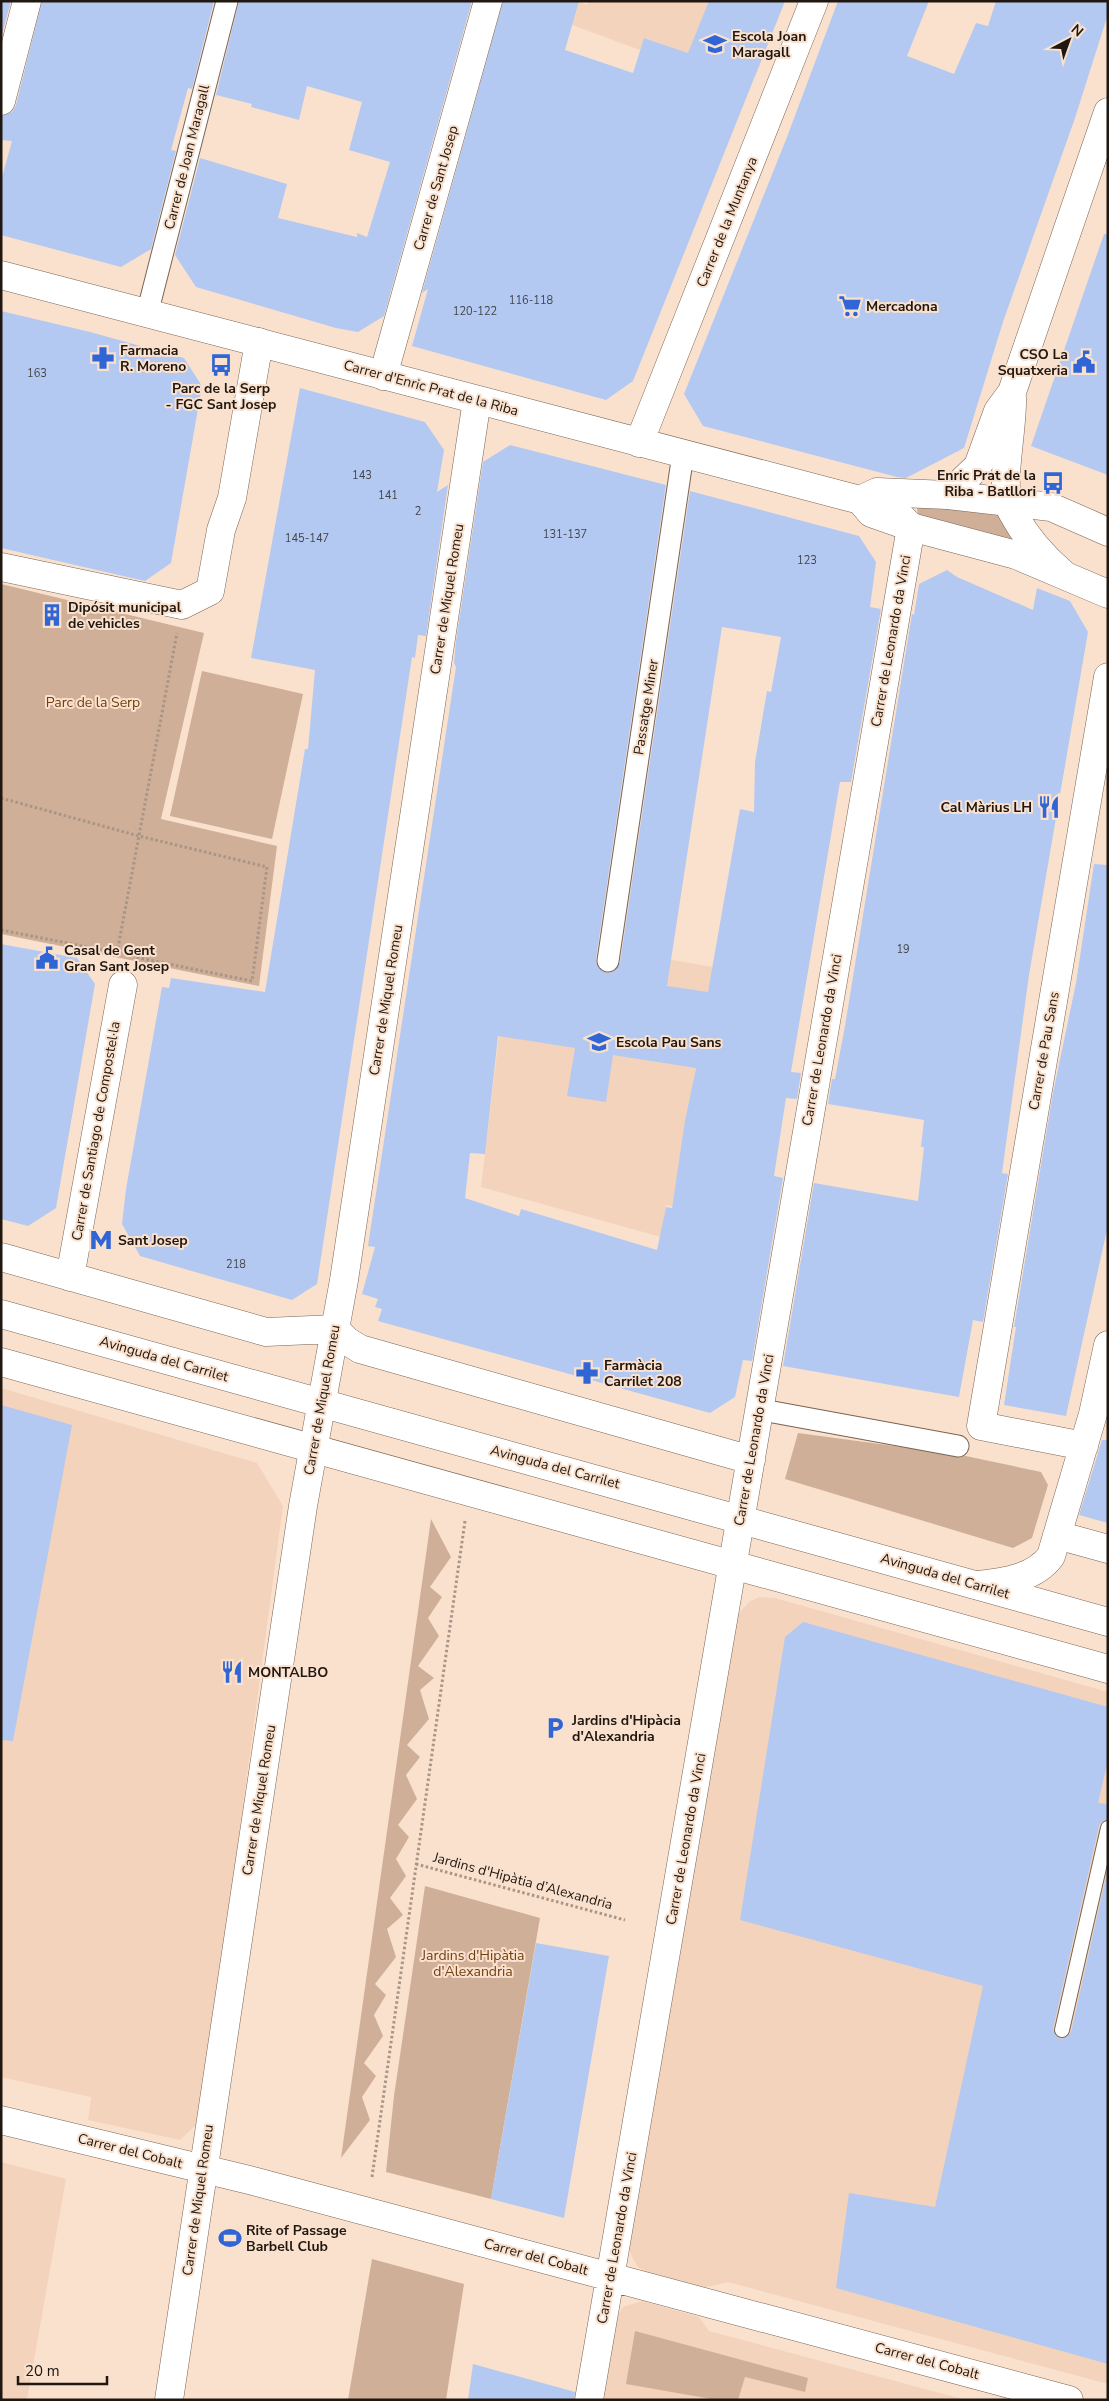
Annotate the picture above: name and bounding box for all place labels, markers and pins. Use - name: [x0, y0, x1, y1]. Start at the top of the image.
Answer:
- place label: Escola Joan Maragall: [732, 27, 806, 62]
- school or university icon: Escola Joan Maragall: [702, 31, 728, 57]
- supermarket icon: Mercadona: [837, 293, 863, 319]
- place label: Mercadona: [866, 297, 938, 316]
- place label: Farmacia R. Moreno: [120, 341, 186, 376]
- pharmacy icon: Farmacia R. Moreno: [90, 345, 116, 371]
- place label: CSO La Squatxeria: [998, 345, 1068, 380]
- public building icon: CSO La Squatxeria: [1071, 349, 1097, 375]
- bus stop icon: Parc de la Serp - FGC Sant Josep: [208, 352, 234, 378]
- place label: Parc de la Serp - FGC Sant Josep: [166, 379, 276, 414]
- place label: Enric Prat de la Riba - Batllori: [937, 466, 1036, 501]
- bus stop icon: Enric Prat de la Riba - Batllori: [1040, 470, 1066, 496]
- place label: Dipósit municipal de vehicles: [68, 598, 182, 633]
- building icon: Dipósit municipal de vehicles: [39, 602, 65, 628]
- restaurant icon: Cal Màrius LH: [1036, 794, 1062, 820]
- place label: Cal Màrius LH: [941, 798, 1032, 817]
- place label: Casal de Gent Gran Sant Josep: [64, 941, 169, 976]
- public building icon: Casal de Gent Gran Sant Josep: [34, 945, 60, 971]
- school or university icon: Escola Pau Sans: [586, 1029, 612, 1055]
- place label: Escola Pau Sans: [616, 1033, 722, 1052]
- metro station icon: Sant Josep: [88, 1227, 114, 1253]
- place label: Sant Josep: [118, 1231, 188, 1250]
- place label: Farmàcia Carrilet 208: [604, 1356, 682, 1391]
- pharmacy icon: Farmàcia Carrilet 208: [574, 1360, 600, 1386]
- restaurant icon: MONTALBO: [219, 1659, 245, 1685]
- place label: MONTALBO: [248, 1663, 328, 1682]
- place label: Jardins d'Hipàcia d'Alexandria: [571, 1711, 681, 1746]
- parking icon: Jardins d'Hipàcia d'Alexandria: [542, 1715, 568, 1741]
- place label: Rite of Passage Barbell Club: [246, 2221, 347, 2256]
- sports icon: Rite of Passage Barbell Club: [217, 2225, 243, 2251]

